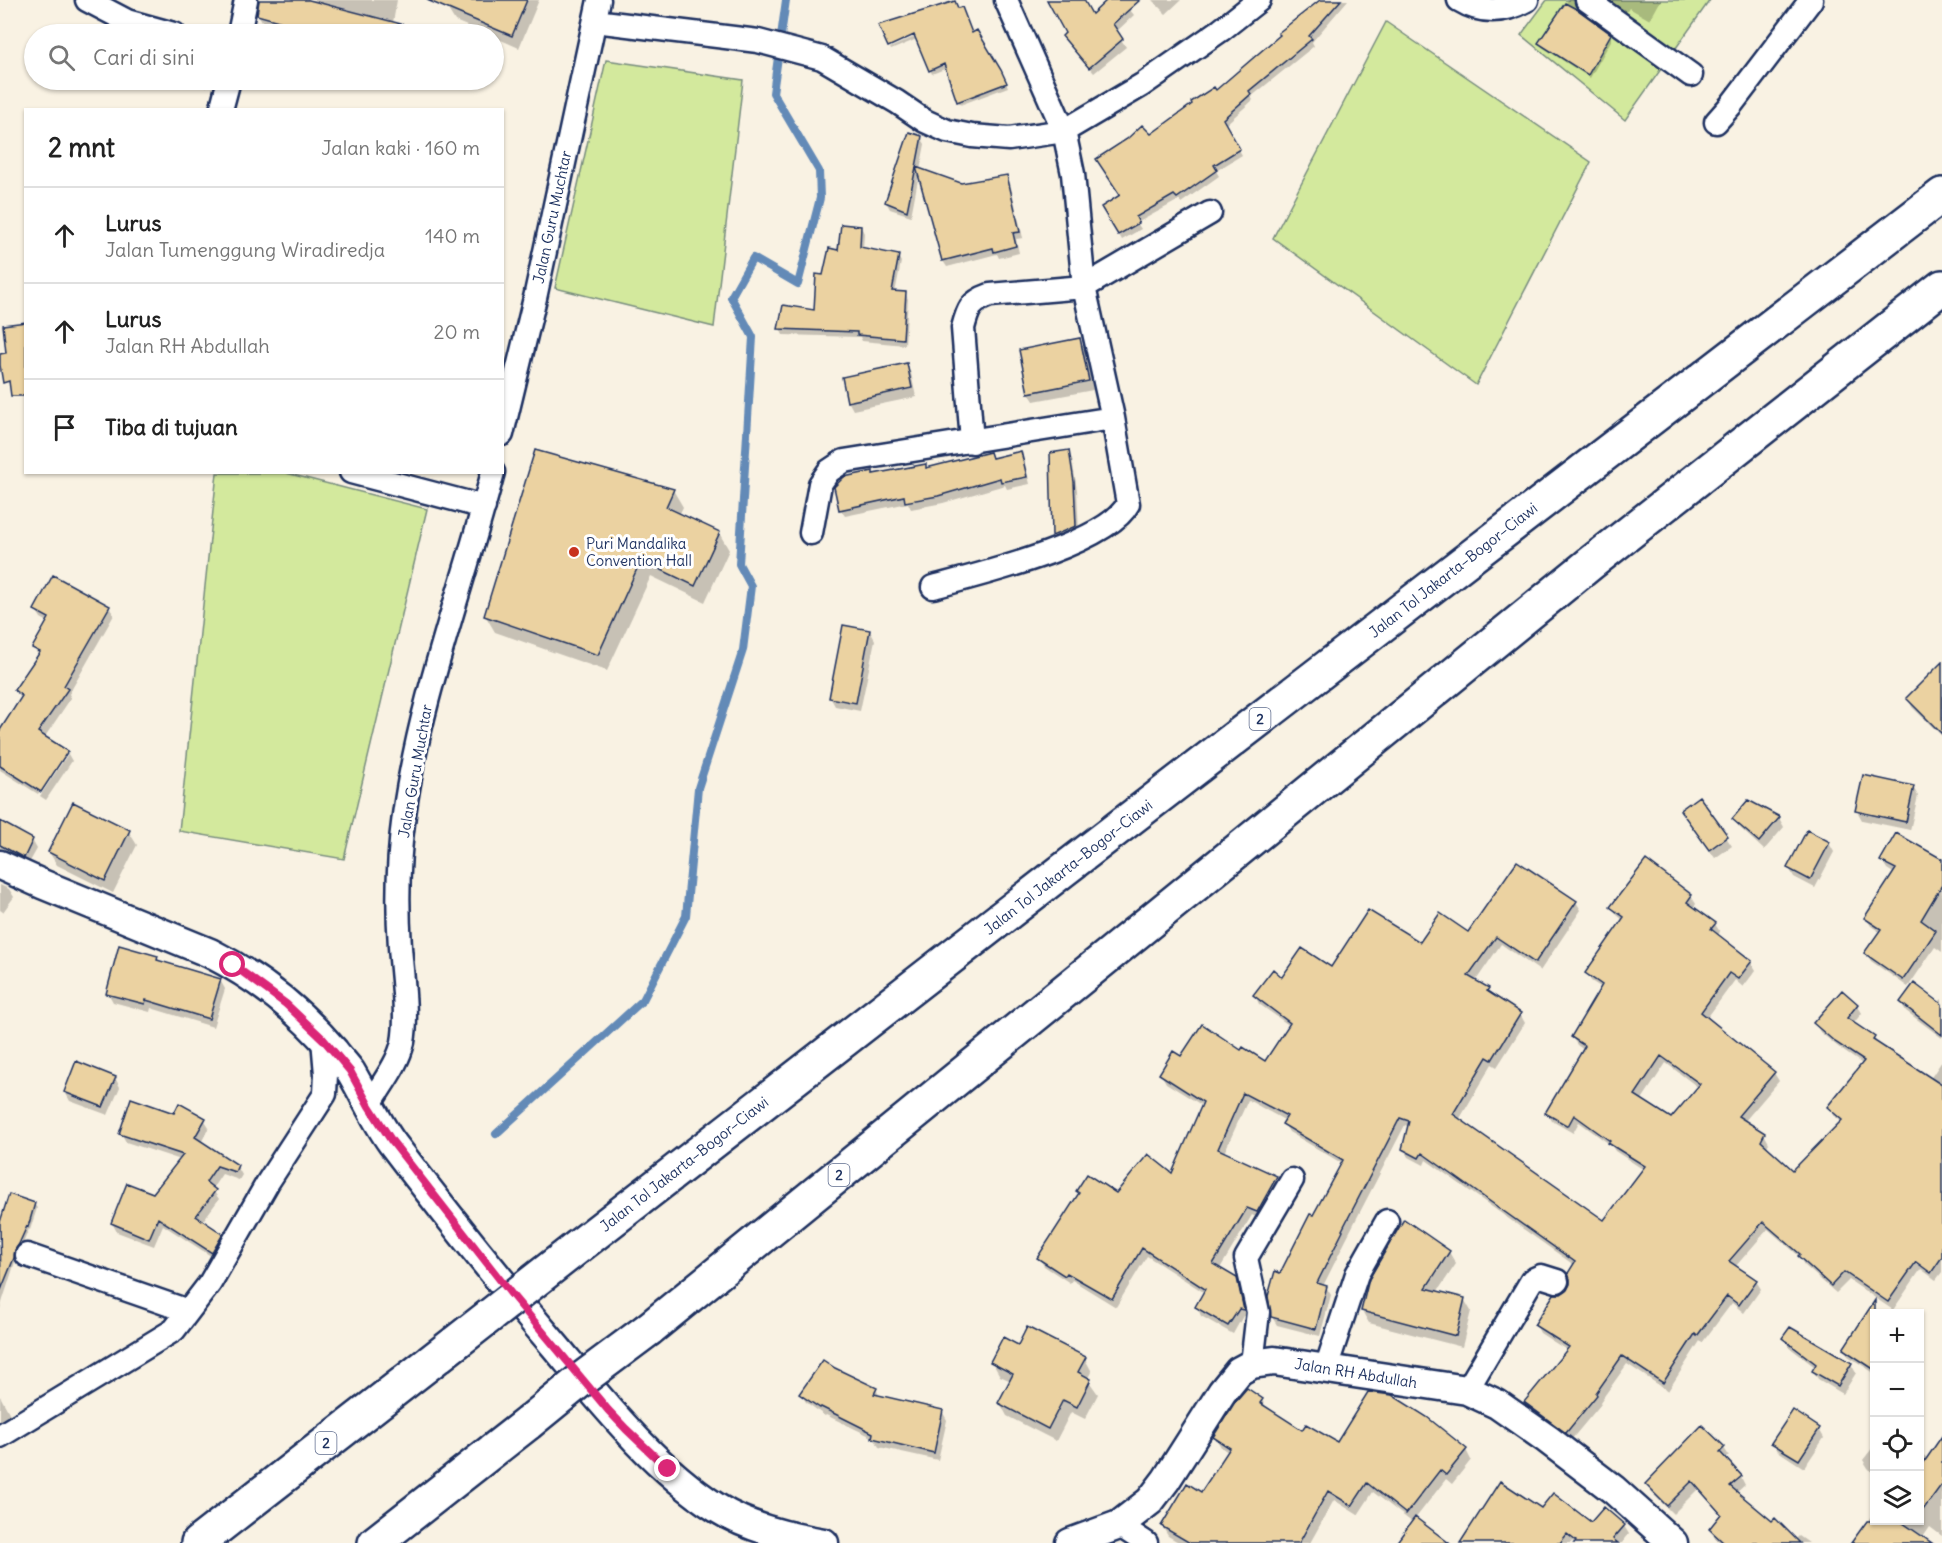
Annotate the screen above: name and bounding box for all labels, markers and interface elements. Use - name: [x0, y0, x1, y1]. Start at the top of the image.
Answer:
- search box: [24, 24, 504, 90]
- icon: search: [45, 41, 78, 74]
- text: Cari di sini: [93, 43, 195, 71]
- text: 2 mnt: [48, 131, 115, 164]
- text: Jalan kaki · 160 m: [321, 135, 480, 160]
- street label: Jalan Guru Muchtar: [529, 149, 575, 285]
- text: Lurus: [105, 209, 161, 237]
- icon: ahead: [48, 219, 81, 252]
- text: 140 m: [425, 223, 480, 248]
- text: Jalan Tumenggung Wiradiredja: [105, 237, 385, 262]
- text: Lurus: [105, 305, 161, 333]
- icon: ahead: [48, 315, 81, 348]
- text: 20 m: [434, 319, 480, 344]
- text: Jalan RH Abdullah: [105, 333, 270, 358]
- icon: arrive: [48, 411, 81, 444]
- text: Tiba di tujuan: [105, 413, 238, 441]
- street label: Jalan Tol Jakarta–Bogor–Ciawi: [1365, 498, 1541, 642]
- place label: Puri Mandalika Convention Hall: [586, 534, 692, 570]
- marker: Puri Mandalika Convention Hall: [567, 545, 581, 559]
- street label: Jalan Guru Muchtar: [394, 703, 436, 839]
- road number: 2: [1250, 708, 1270, 730]
- street label: Jalan Tol Jakarta–Bogor–Ciawi: [980, 795, 1156, 939]
- route start: [219, 951, 245, 977]
- street label: Jalan Tol Jakarta–Bogor–Ciawi: [596, 1092, 772, 1236]
- road number: 2: [828, 1164, 850, 1186]
- map controls: [1870, 1309, 1924, 1525]
- button: +: [1870, 1309, 1924, 1363]
- street label: Jalan RH Abdullah: [1293, 1354, 1419, 1392]
- button: −: [1870, 1363, 1924, 1417]
- button: locate: [1870, 1417, 1924, 1471]
- road number: 2: [316, 1432, 336, 1454]
- route end: [654, 1455, 680, 1481]
- button: layers: [1870, 1471, 1924, 1525]

